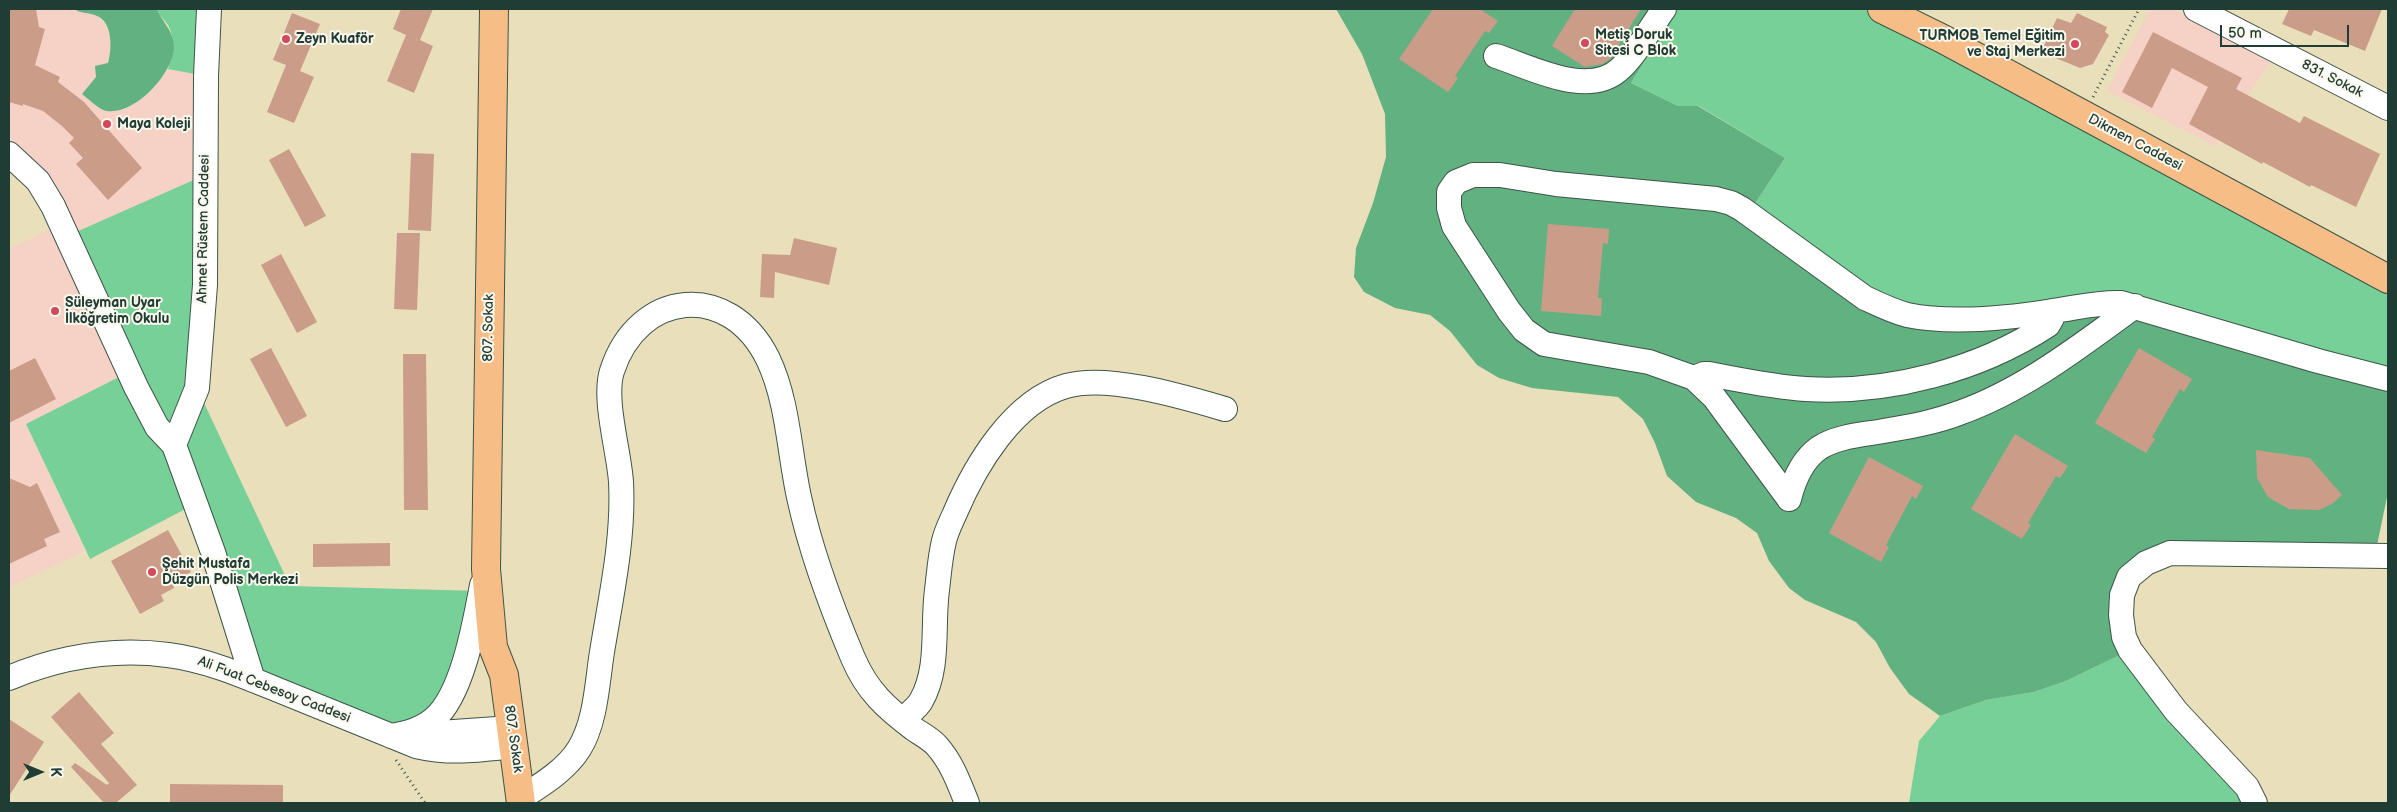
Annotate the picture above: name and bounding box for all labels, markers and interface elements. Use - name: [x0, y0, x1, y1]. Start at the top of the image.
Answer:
- scale bar: [2222, 15, 2351, 47]
- text: 50 m: [2228, 24, 2262, 43]
- place label: Metiş Doruk Sitesi C Blok: [1595, 27, 1676, 59]
- place label: TURMOB Temel Eğitim ve Staj Merkezi: [1919, 28, 2065, 60]
- place label: Zeyn Kuaför: [296, 31, 374, 47]
- marker: Zeyn Kuaför: [280, 33, 292, 45]
- marker: Metiş Doruk Sitesi C Blok: [1579, 37, 1591, 49]
- marker: TURMOB Temel Eğitim ve Staj Merkezi: [2069, 38, 2081, 50]
- street label: 831. Sokak: [2299, 56, 2365, 102]
- street label: Dikmen Caddesi: [2085, 111, 2185, 175]
- place label: Maya Koleji: [117, 116, 191, 132]
- marker: Maya Koleji: [101, 118, 113, 130]
- street label: Ahmet Rüstem Caddesi: [194, 154, 214, 304]
- street label: 807. Sokak: [480, 294, 498, 362]
- place label: Süleyman Uyar İlköğretim Okulu: [65, 295, 169, 328]
- marker: Süleyman Uyar İlköğretim Okulu: [49, 305, 61, 317]
- place label: Şehit Mustafa Düzgün Polis Merkezi: [162, 556, 298, 588]
- marker: Şehit Mustafa Düzgün Polis Merkezi: [146, 566, 158, 578]
- street label: Ali Fuat Cebesoy Caddesi: [195, 653, 353, 727]
- street label: 807. Sokak: [500, 704, 526, 774]
- north arrow: [15, 747, 65, 797]
- text: K: [47, 767, 64, 777]

